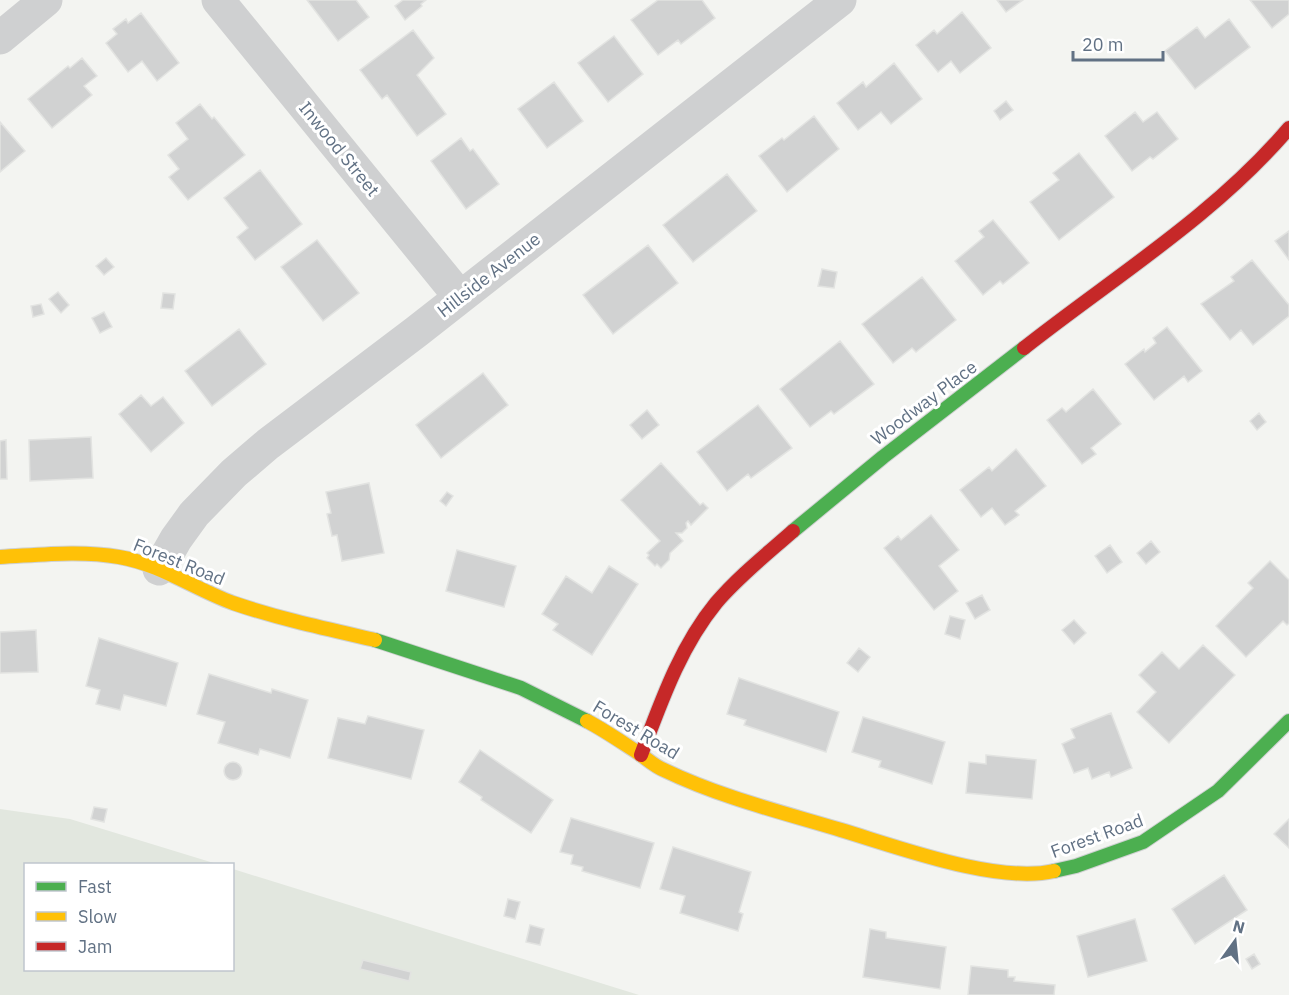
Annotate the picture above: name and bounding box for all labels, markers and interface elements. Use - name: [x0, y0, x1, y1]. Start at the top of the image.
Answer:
- scale bar: [1073, 24, 1163, 62]
- text: 20 m: [1082, 33, 1124, 56]
- street label: Inwood Street: [294, 97, 385, 201]
- street label: Hillside Avenue: [432, 227, 545, 322]
- street label: Woodway Place: [866, 355, 981, 450]
- street label: Forest Road: [130, 533, 228, 590]
- street label: Forest Road: [589, 695, 684, 764]
- street label: Forest Road: [1047, 808, 1146, 863]
- legend: [24, 863, 234, 971]
- text: Fast: [78, 875, 112, 898]
- text: Slow: [78, 905, 117, 928]
- north arrow: [1205, 911, 1265, 971]
- text: N: [1231, 915, 1247, 938]
- text: Jam: [78, 935, 113, 958]

